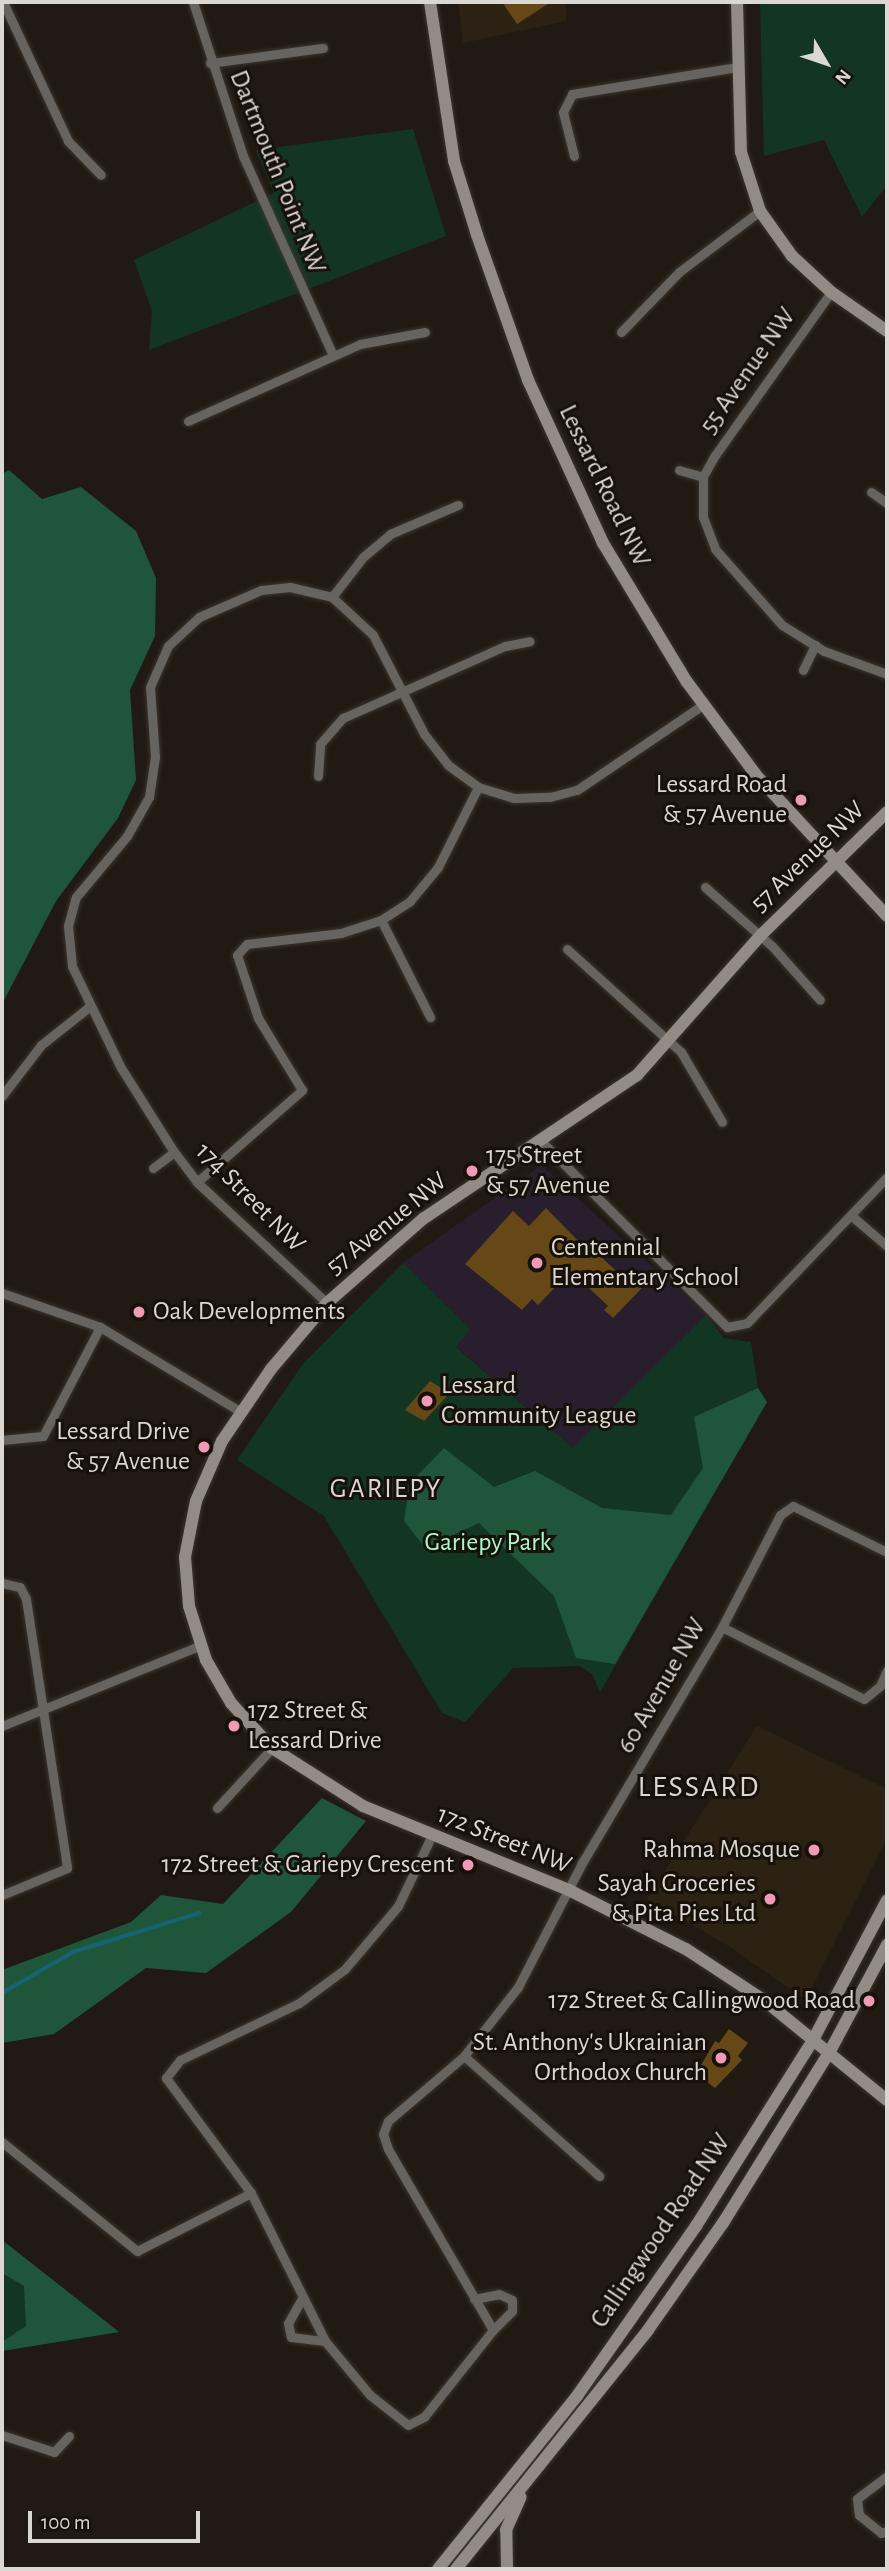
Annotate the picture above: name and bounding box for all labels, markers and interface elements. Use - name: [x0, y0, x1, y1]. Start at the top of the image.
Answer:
- north arrow: [791, 28, 861, 98]
- text: N: [831, 65, 854, 88]
- street label: Dartmouth Point NW: [222, 66, 332, 278]
- street label: 55 Avenue NW: [693, 302, 803, 440]
- street label: Lessard Road NW: [551, 400, 657, 572]
- place label: Lessard Road & 57 Avenue: [656, 769, 787, 830]
- marker: Lessard Road & 57 Avenue: [793, 792, 809, 808]
- street label: 57 Avenue NW: [744, 795, 872, 919]
- street label: 174 Street NW: [189, 1137, 311, 1259]
- place label: 175 Street & 57 Avenue: [486, 1140, 610, 1202]
- marker: 175 Street & 57 Avenue: [464, 1163, 480, 1179]
- street label: 57 Avenue NW: [320, 1166, 454, 1282]
- place label: Centennial Elementary School: [551, 1232, 739, 1294]
- marker: Centennial Elementary School: [529, 1255, 545, 1271]
- place label: Oak Developments: [153, 1296, 345, 1328]
- marker: Oak Developments: [131, 1304, 147, 1320]
- place label: Lessard Community League: [441, 1370, 637, 1432]
- marker: Lessard Community League: [419, 1393, 435, 1409]
- place label: Lessard Drive & 57 Avenue: [56, 1416, 190, 1478]
- marker: Lessard Drive & 57 Avenue: [196, 1439, 212, 1455]
- district label: GARIEPY: [331, 1472, 441, 1506]
- park label: Gariepy Park: [425, 1527, 551, 1559]
- street label: 60 Avenue NW: [611, 1613, 713, 1759]
- place label: 172 Street & Lessard Drive: [248, 1695, 382, 1756]
- marker: 172 Street & Lessard Drive: [226, 1718, 242, 1734]
- district label: LESSARD: [639, 1769, 759, 1805]
- street label: 172 Street NW: [432, 1799, 576, 1881]
- place label: Rahma Mosque: [643, 1834, 800, 1866]
- marker: Rahma Mosque: [806, 1842, 822, 1858]
- place label: 172 Street & Gariepy Crescent: [162, 1849, 454, 1881]
- marker: 172 Street & Gariepy Crescent: [460, 1857, 476, 1873]
- place label: Sayah Groceries & Pita Pies Ltd: [598, 1868, 756, 1930]
- marker: Sayah Groceries & Pita Pies Ltd: [762, 1891, 778, 1907]
- place label: 172 Street & Callingwood Road: [548, 1985, 855, 2017]
- marker: 172 Street & Callingwood Road: [861, 1993, 877, 2009]
- place label: St. Anthony's Ukrainian Orthodox Church: [473, 2027, 707, 2088]
- marker: St. Anthony's Ukrainian Orthodox Church: [713, 2050, 729, 2066]
- street label: Callingwood Road NW: [584, 2128, 738, 2334]
- scale bar: [32, 2498, 203, 2542]
- text: 100 m: [41, 2512, 91, 2533]

